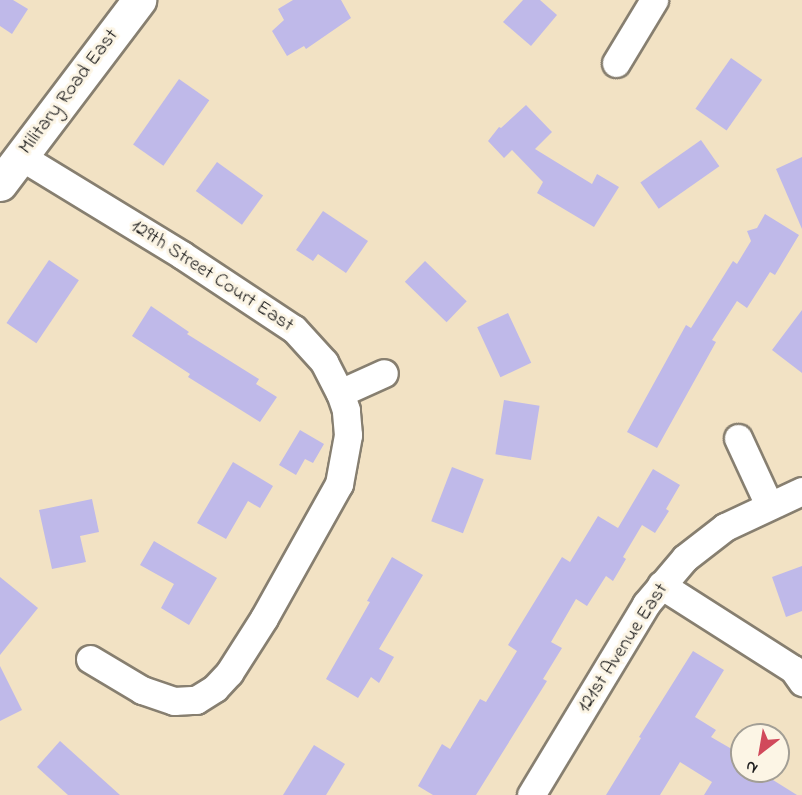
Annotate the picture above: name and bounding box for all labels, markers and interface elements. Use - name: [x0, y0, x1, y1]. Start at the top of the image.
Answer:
- street label: Military Road East: [14, 25, 124, 159]
- street label: 129th Street Court East: [126, 214, 298, 338]
- street label: 121st Avenue East: [572, 579, 674, 717]
- north arrow: [730, 723, 790, 783]
- text: N: [741, 754, 763, 780]

